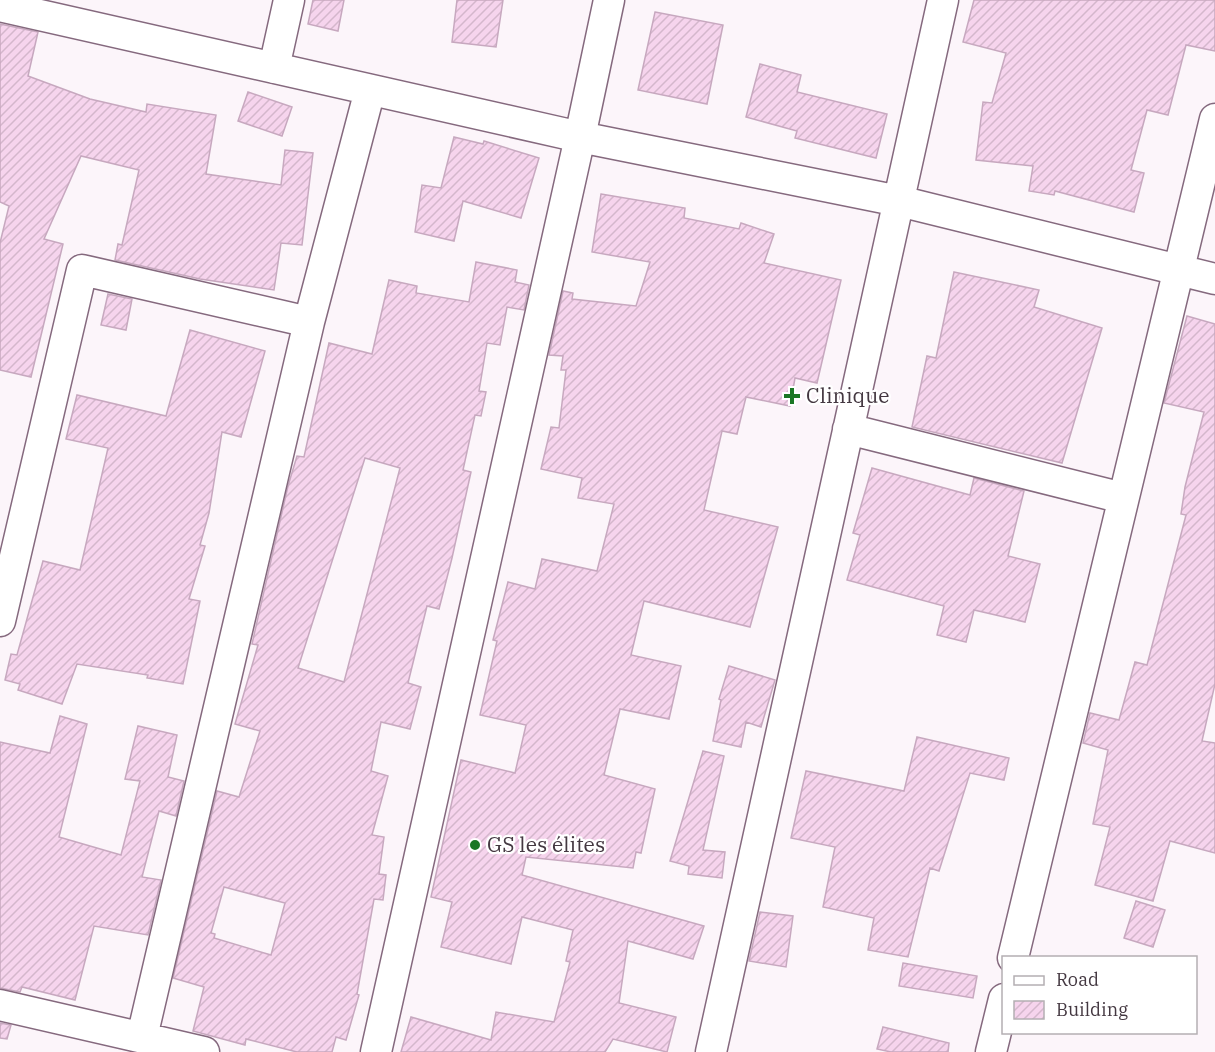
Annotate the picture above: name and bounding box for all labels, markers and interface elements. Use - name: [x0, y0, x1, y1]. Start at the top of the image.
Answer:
- place label: Clinique: [806, 381, 889, 409]
- marker: Clinique: [783, 387, 801, 405]
- place label: GS les élites: [487, 830, 605, 858]
- marker: GS les élites: [468, 838, 482, 852]
- legend: [1002, 956, 1197, 1034]
- text: Road: [1056, 968, 1099, 991]
- text: Building: [1056, 998, 1128, 1021]

